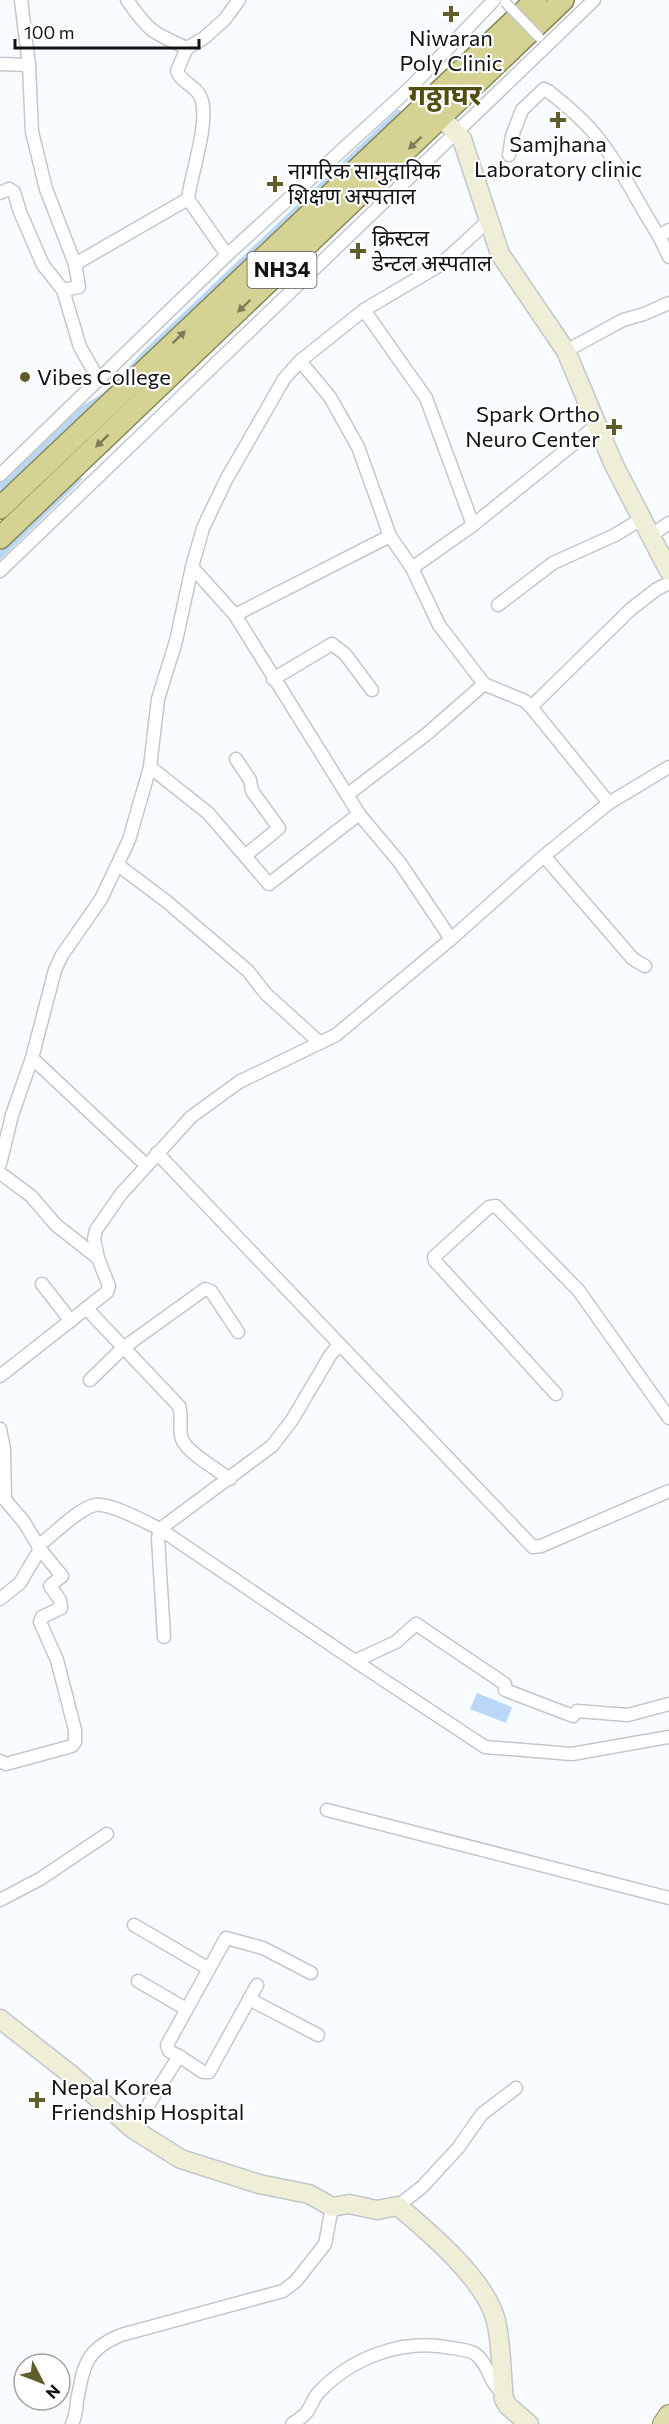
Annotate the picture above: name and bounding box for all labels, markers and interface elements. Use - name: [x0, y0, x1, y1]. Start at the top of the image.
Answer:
- marker: Niwaran Poly Clinic: [442, 5, 460, 23]
- scale bar: [15, 12, 200, 50]
- text: 100 m: [24, 21, 74, 43]
- place label: Niwaran Poly Clinic: [399, 24, 503, 76]
- district label: गठ्ठाघर: [409, 77, 482, 112]
- marker: Samjhana Laboratory clinic: [549, 111, 567, 129]
- place label: Samjhana Laboratory clinic: [474, 130, 642, 182]
- one-way arrow: [408, 136, 423, 150]
- place label: नागरिक सामुदायिक शिक्षण अस्पताल: [288, 157, 442, 209]
- marker: नागरिक सामुदायिक शिक्षण अस्पताल: [266, 175, 284, 193]
- place label: क्रिस्टल डेन्टल अस्पताल: [371, 224, 493, 276]
- marker: क्रिस्टल डेन्टल अस्पताल: [349, 242, 367, 260]
- road number: NH34: [248, 252, 316, 288]
- one-way arrow: [237, 299, 251, 313]
- one-way arrow: [172, 331, 186, 345]
- place label: Vibes College: [37, 363, 171, 390]
- marker: Vibes College: [18, 370, 32, 384]
- place label: Spark Ortho Neuro Center: [465, 400, 600, 452]
- marker: Spark Ortho Neuro Center: [605, 418, 623, 436]
- one-way arrow: [95, 434, 110, 448]
- place label: Nepal Korea Friendship Hospital: [51, 2073, 244, 2125]
- marker: Nepal Korea Friendship Hospital: [28, 2091, 46, 2109]
- north arrow: [12, 2352, 72, 2412]
- text: N: [42, 2382, 65, 2403]

